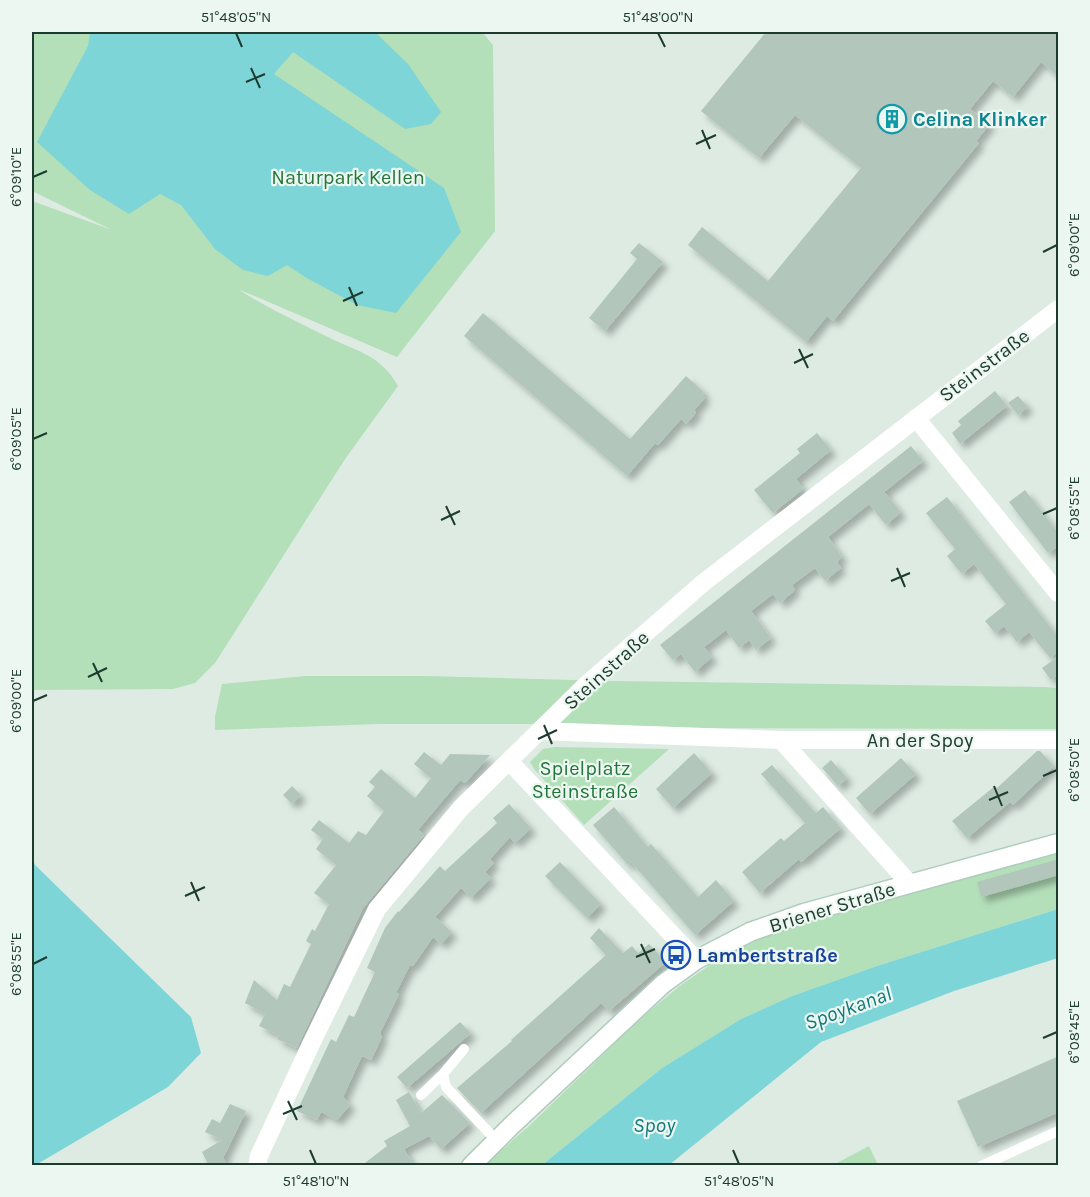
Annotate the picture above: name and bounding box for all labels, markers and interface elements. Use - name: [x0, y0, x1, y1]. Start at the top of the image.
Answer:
- text: 51°48'05"N: [201, 8, 271, 26]
- text: 51°48'00"N: [623, 8, 693, 26]
- building icon: Celina Klinker: [876, 103, 908, 135]
- place label: Celina Klinker: [913, 108, 1047, 131]
- text: 6°09'10"E: [7, 147, 25, 207]
- park label: Naturpark Kellen: [271, 166, 425, 189]
- text: 6°09'00"E: [1065, 213, 1083, 277]
- street label: Steinstraße: [935, 324, 1034, 407]
- text: 6°09'05"E: [7, 407, 25, 471]
- text: 6°08'55"E: [1065, 476, 1083, 540]
- street label: Steinstraße: [559, 626, 654, 715]
- text: 6°09'00"E: [7, 669, 25, 733]
- street label: An der Spoy: [867, 729, 973, 752]
- text: 6°08'50"E: [1065, 738, 1083, 802]
- park label: Spielplatz Steinstraße: [532, 757, 638, 803]
- street label: Briener Straße: [766, 877, 898, 938]
- text: 6°08'55"E: [7, 932, 25, 996]
- bus stop icon: Lambertstraße: [660, 939, 692, 971]
- place label: Lambertstraße: [697, 944, 838, 967]
- water label: Spoykanal: [801, 981, 895, 1035]
- text: 6°08'45"E: [1065, 1000, 1083, 1064]
- water label: Spoy: [633, 1113, 676, 1137]
- text: 51°48'10"N: [283, 1172, 349, 1190]
- text: 51°48'05"N: [704, 1172, 774, 1190]

